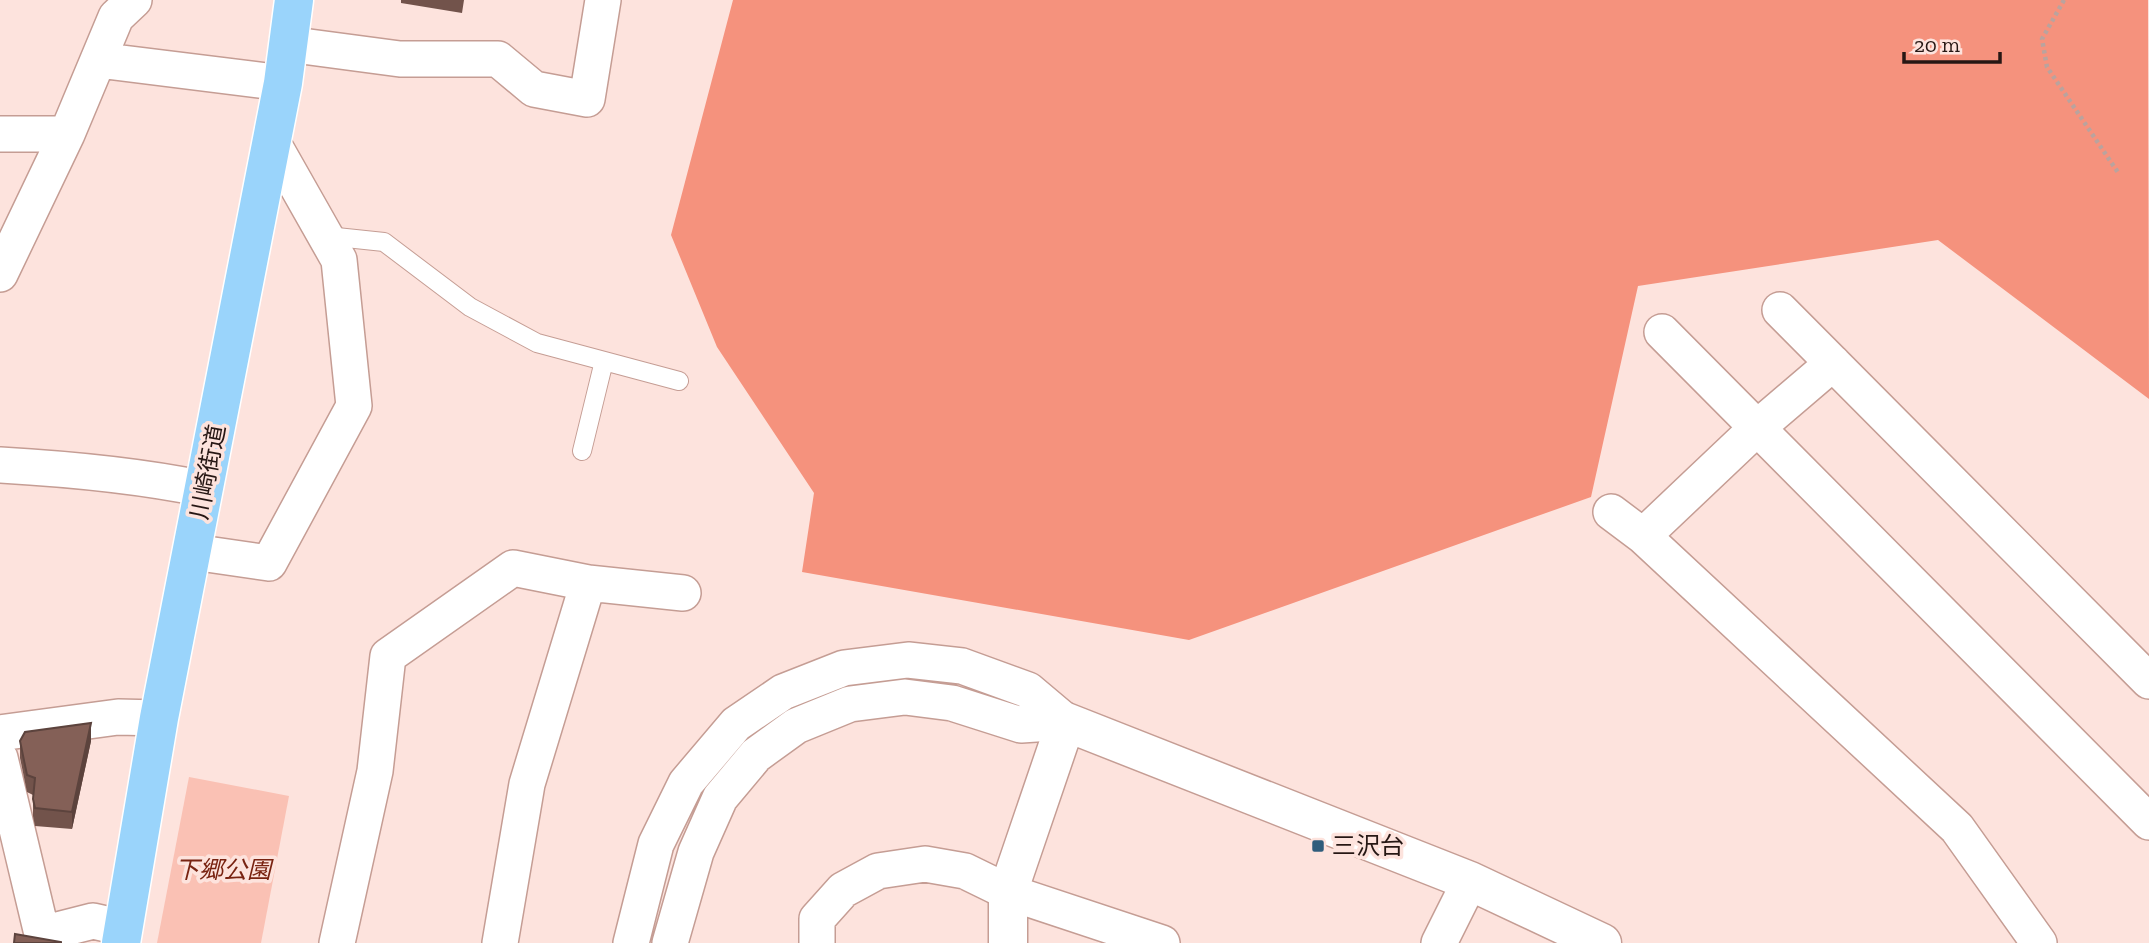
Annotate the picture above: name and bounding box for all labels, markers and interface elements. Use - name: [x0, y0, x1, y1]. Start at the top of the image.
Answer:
- scale bar: [1904, 21, 2000, 65]
- text: 20 m: [1914, 32, 1960, 57]
- street label: 川崎街道: [184, 422, 231, 522]
- place label: 三沢台: [1332, 831, 1404, 860]
- marker: 三沢台: [1310, 838, 1326, 854]
- park label: 下郷公園: [175, 855, 274, 884]

